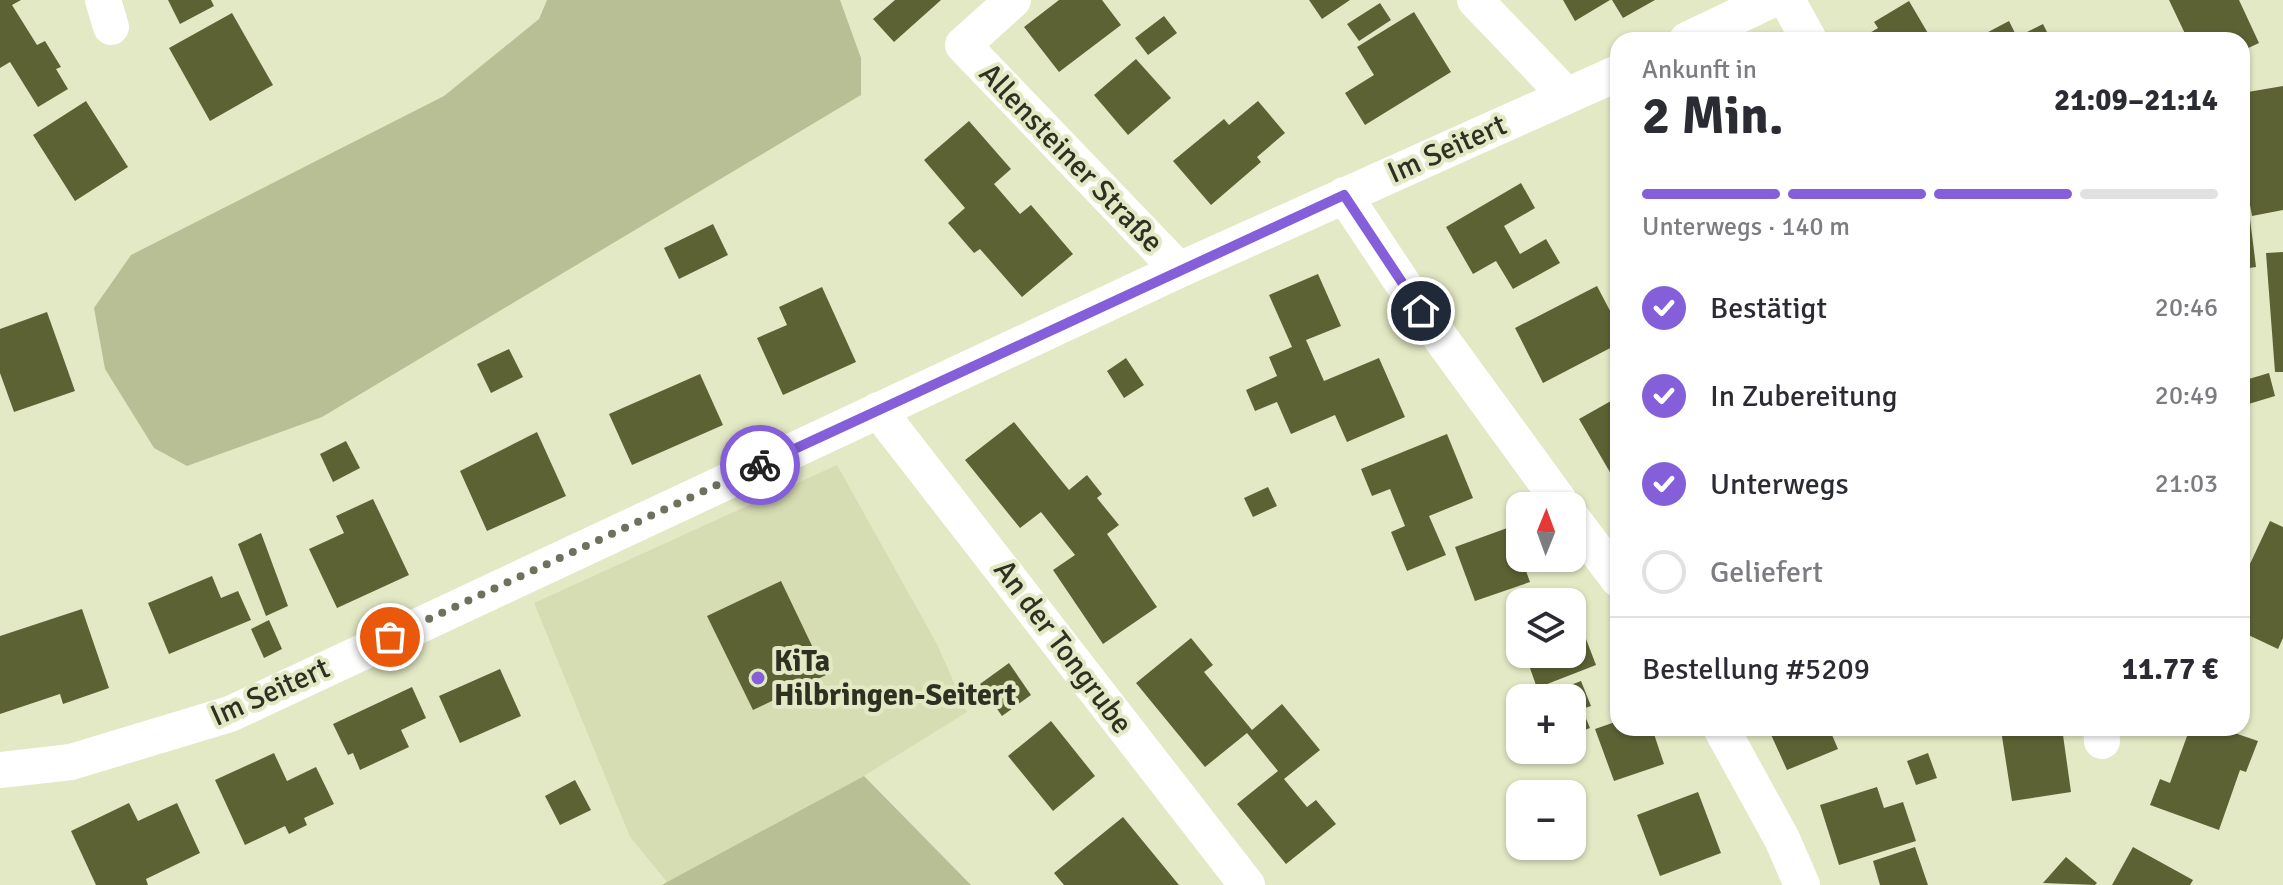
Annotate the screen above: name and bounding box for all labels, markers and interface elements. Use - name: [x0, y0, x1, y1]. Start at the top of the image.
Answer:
- text: Ankunft in: [1642, 54, 1757, 86]
- street label: Allensteiner Straße: [971, 56, 1171, 260]
- text: 21:09–21:14: [2054, 82, 2218, 119]
- text: 2 Min.: [1642, 84, 1784, 148]
- street label: Im Seitert: [1382, 106, 1512, 192]
- text: Unterwegs · 140 m: [1642, 211, 1850, 243]
- pin: [1387, 277, 1455, 345]
- icon: check: [1642, 286, 1686, 330]
- icon: home: [1399, 289, 1443, 333]
- text: Bestätigt: [1710, 290, 1827, 327]
- text: 20:46: [2155, 292, 2218, 324]
- icon: check: [1642, 374, 1686, 418]
- text: In Zubereitung: [1710, 378, 1898, 415]
- text: 20:49: [2155, 380, 2218, 412]
- courier: [720, 425, 800, 505]
- icon: bike: [738, 443, 782, 487]
- icon: check: [1642, 462, 1686, 506]
- text: Unterwegs: [1710, 466, 1849, 503]
- text: 21:03: [2155, 468, 2218, 500]
- north arrow: [1506, 492, 1586, 572]
- map controls: [1506, 492, 1586, 860]
- street label: An der Tongrube: [986, 553, 1140, 741]
- text: Geliefert: [1710, 554, 1823, 591]
- button: layers: [1506, 588, 1586, 668]
- pin: [356, 603, 424, 671]
- icon: bag: [368, 615, 412, 659]
- place label: KiTa Hilbringen-Seitert: [774, 643, 1016, 714]
- street label: Im Seitert: [205, 649, 335, 735]
- text: Bestellung #5209: [1642, 651, 1870, 688]
- text: 11.77 €: [2122, 651, 2218, 688]
- marker: KiTa Hilbringen-Seitert: [749, 669, 767, 687]
- button: +: [1506, 684, 1586, 764]
- button: −: [1506, 780, 1586, 860]

